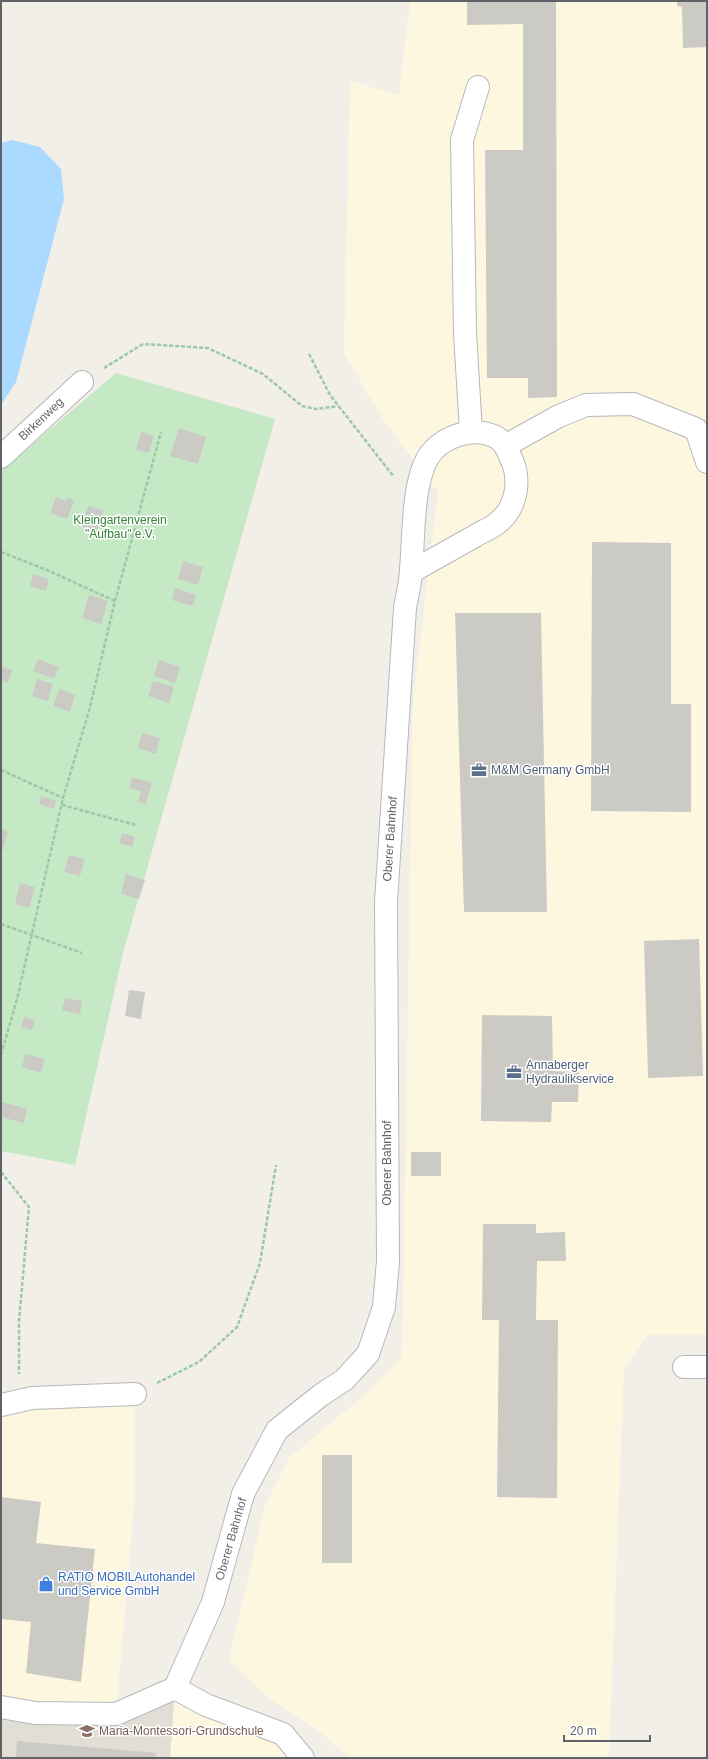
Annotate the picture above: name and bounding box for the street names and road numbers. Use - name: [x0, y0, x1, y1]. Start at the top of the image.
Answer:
- street label: Birkenweg: [16, 395, 66, 443]
- street label: Oberer Bahnhof: [380, 795, 400, 882]
- street label: Oberer Bahnhof: [380, 1120, 394, 1206]
- street label: Oberer Bahnhof: [213, 1495, 250, 1582]

